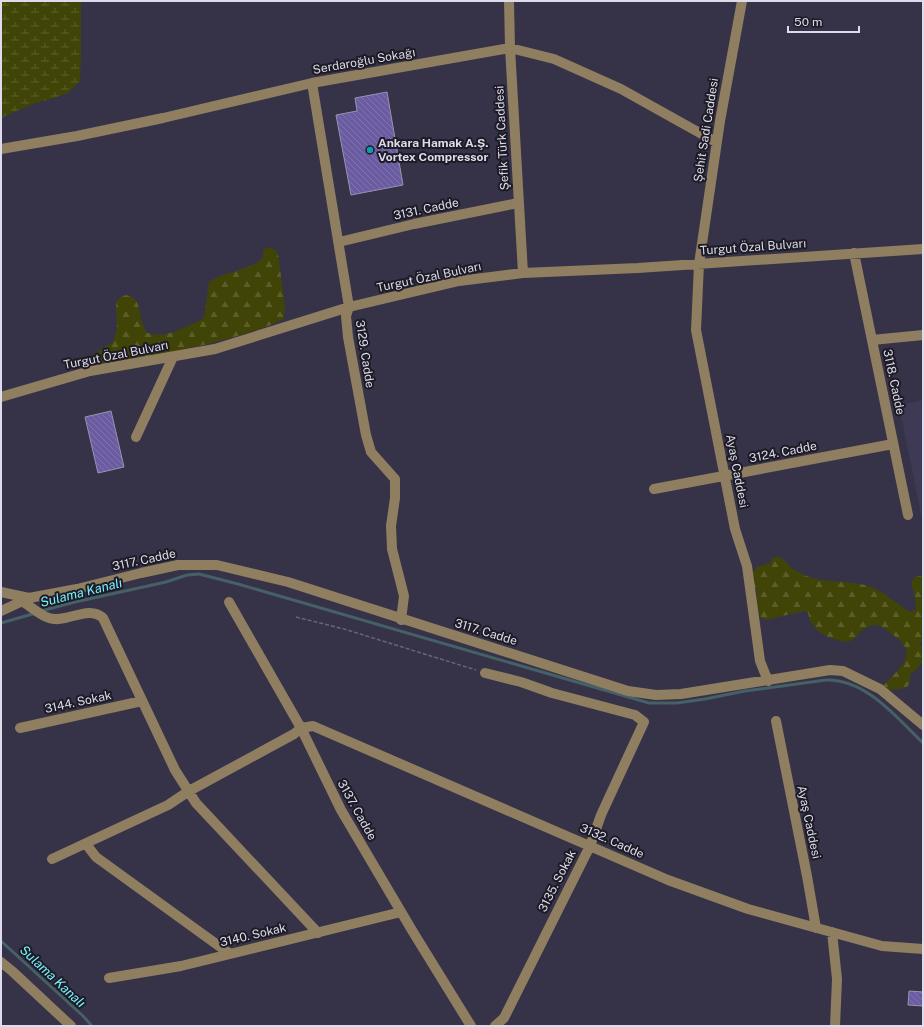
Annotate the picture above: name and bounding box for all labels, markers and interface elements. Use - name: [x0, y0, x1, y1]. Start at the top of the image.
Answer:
- scale bar: [788, 8, 859, 34]
- text: 50 m: [794, 15, 822, 29]
- street label: Serdaroğlu Sokağı: [312, 45, 416, 77]
- street label: Şehit Sadi Caddesi: [691, 77, 721, 183]
- street label: Şefik Türk Caddesi: [492, 85, 512, 191]
- place label: Ankara Hamak A.Ş. Vortex Compressor: [378, 136, 488, 164]
- marker: Ankara Hamak A.Ş. Vortex Compressor: [365, 145, 375, 155]
- street label: 3131. Cadde: [392, 195, 460, 223]
- street label: Turgut Özal Bulvarı: [699, 236, 807, 258]
- street label: Turgut Özal Bulvarı: [376, 259, 482, 295]
- street label: 3129. Cadde: [353, 319, 377, 389]
- street label: Turgut Özal Bulvarı: [62, 338, 170, 372]
- street label: 3118. Cadde: [880, 348, 908, 416]
- street label: Ayaş Caddesi: [723, 433, 751, 509]
- street label: 3124. Cadde: [748, 439, 818, 465]
- street label: 3117. Cadde: [111, 546, 177, 574]
- water label: Sulama Kanalı: [39, 575, 124, 610]
- street label: 3117. Cadde: [453, 616, 519, 648]
- street label: 3144. Sokak: [43, 688, 113, 716]
- street label: 3137. Cadde: [335, 777, 379, 843]
- street label: Ayaş Caddesi: [794, 784, 824, 860]
- street label: 3132. Cadde: [578, 821, 646, 861]
- street label: 3135. Sokak: [535, 847, 579, 914]
- street label: 3140. Sokak: [218, 921, 288, 949]
- water label: Sulama Kanalı: [17, 942, 88, 1010]

